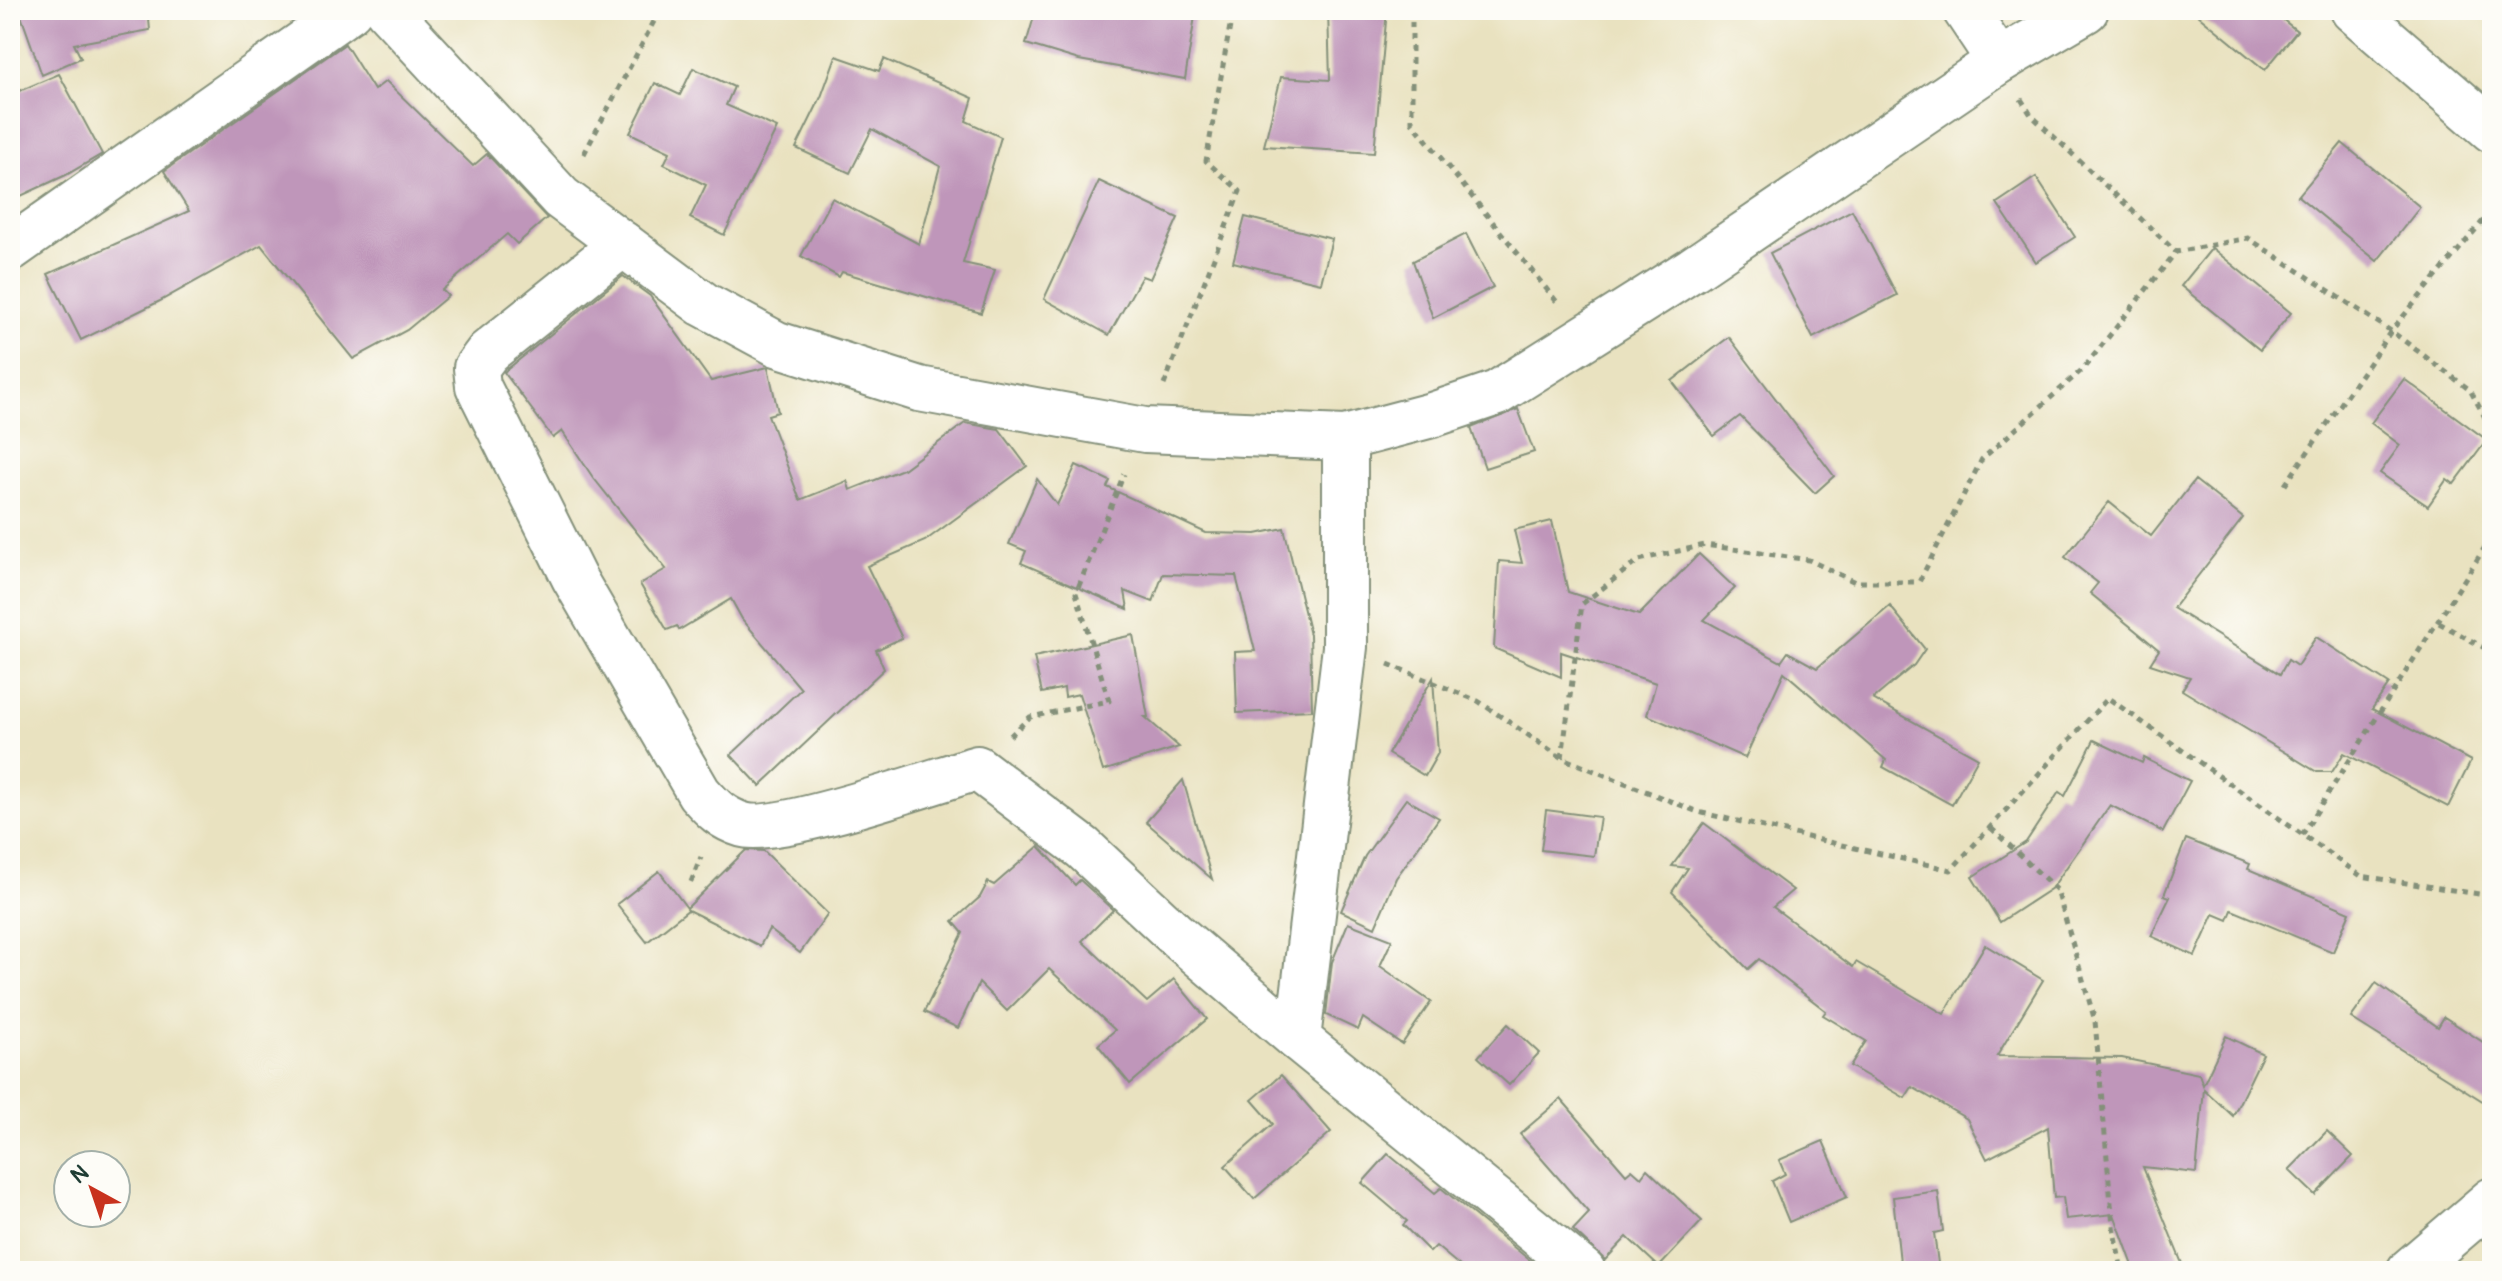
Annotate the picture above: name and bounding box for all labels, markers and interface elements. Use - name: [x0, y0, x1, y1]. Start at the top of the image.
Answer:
- north arrow: [52, 1149, 132, 1229]
- text: N: [65, 1159, 95, 1190]

